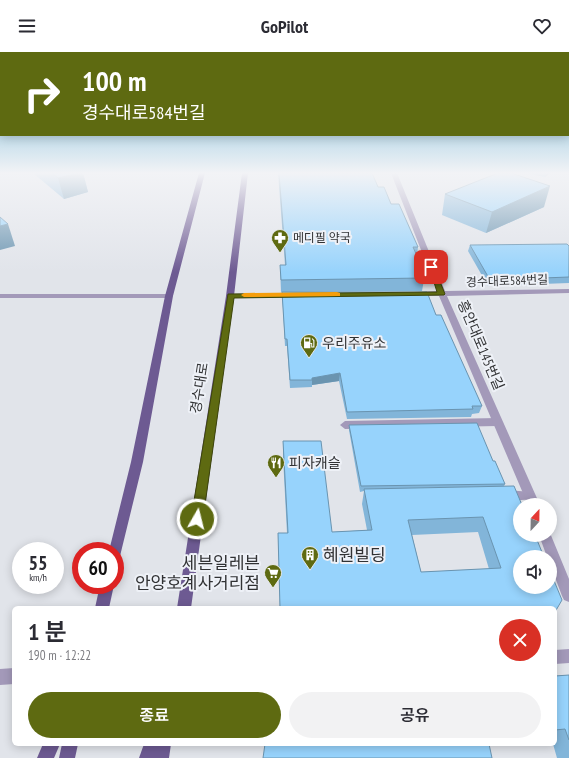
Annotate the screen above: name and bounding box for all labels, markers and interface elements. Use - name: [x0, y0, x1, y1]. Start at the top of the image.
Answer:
- icon: menu: [16, 15, 38, 37]
- text: GoPilot: [261, 15, 308, 38]
- icon: heart: [531, 15, 553, 37]
- text: 100 m: [82, 62, 146, 99]
- icon: right: [16, 68, 68, 120]
- text: 경수대로584번길: [82, 101, 206, 124]
- pharmacy icon: 메디필 약국: [270, 228, 290, 253]
- place label: 메디필 약국: [293, 230, 351, 245]
- pin: [414, 250, 448, 284]
- icon: arrive: [420, 256, 442, 278]
- street label: 경수대로584번길: [466, 272, 548, 289]
- street label: 흥안대로145번길: [454, 297, 508, 393]
- fuel station icon: 우리주유소: [299, 333, 319, 358]
- place label: 우리주유소: [322, 334, 387, 352]
- street label: 경수대로: [186, 361, 212, 415]
- restaurant icon: 피자캐슬: [266, 453, 286, 478]
- place label: 피자캐슬: [289, 454, 341, 472]
- position arrow: [176, 498, 218, 540]
- north arrow: [513, 498, 557, 542]
- map controls: [513, 498, 557, 594]
- speed limit sign: 60: [72, 542, 124, 594]
- place label: 혜원빌딩: [323, 544, 386, 566]
- building icon: 혜원빌딩: [300, 545, 320, 570]
- text: 55: [28, 550, 48, 576]
- button: sound: [513, 550, 557, 594]
- place label: 세븐일레븐 안양호계사거리점: [135, 552, 260, 594]
- supermarket icon: 세븐일레븐 안양호계사거리점: [263, 563, 283, 588]
- text: km/h: [29, 571, 47, 584]
- text: 1 분: [28, 616, 66, 647]
- button: close: [499, 619, 541, 661]
- text: 190 m · 12:22: [28, 647, 91, 664]
- button: 종료: [28, 692, 281, 738]
- button: 공유: [289, 692, 541, 738]

